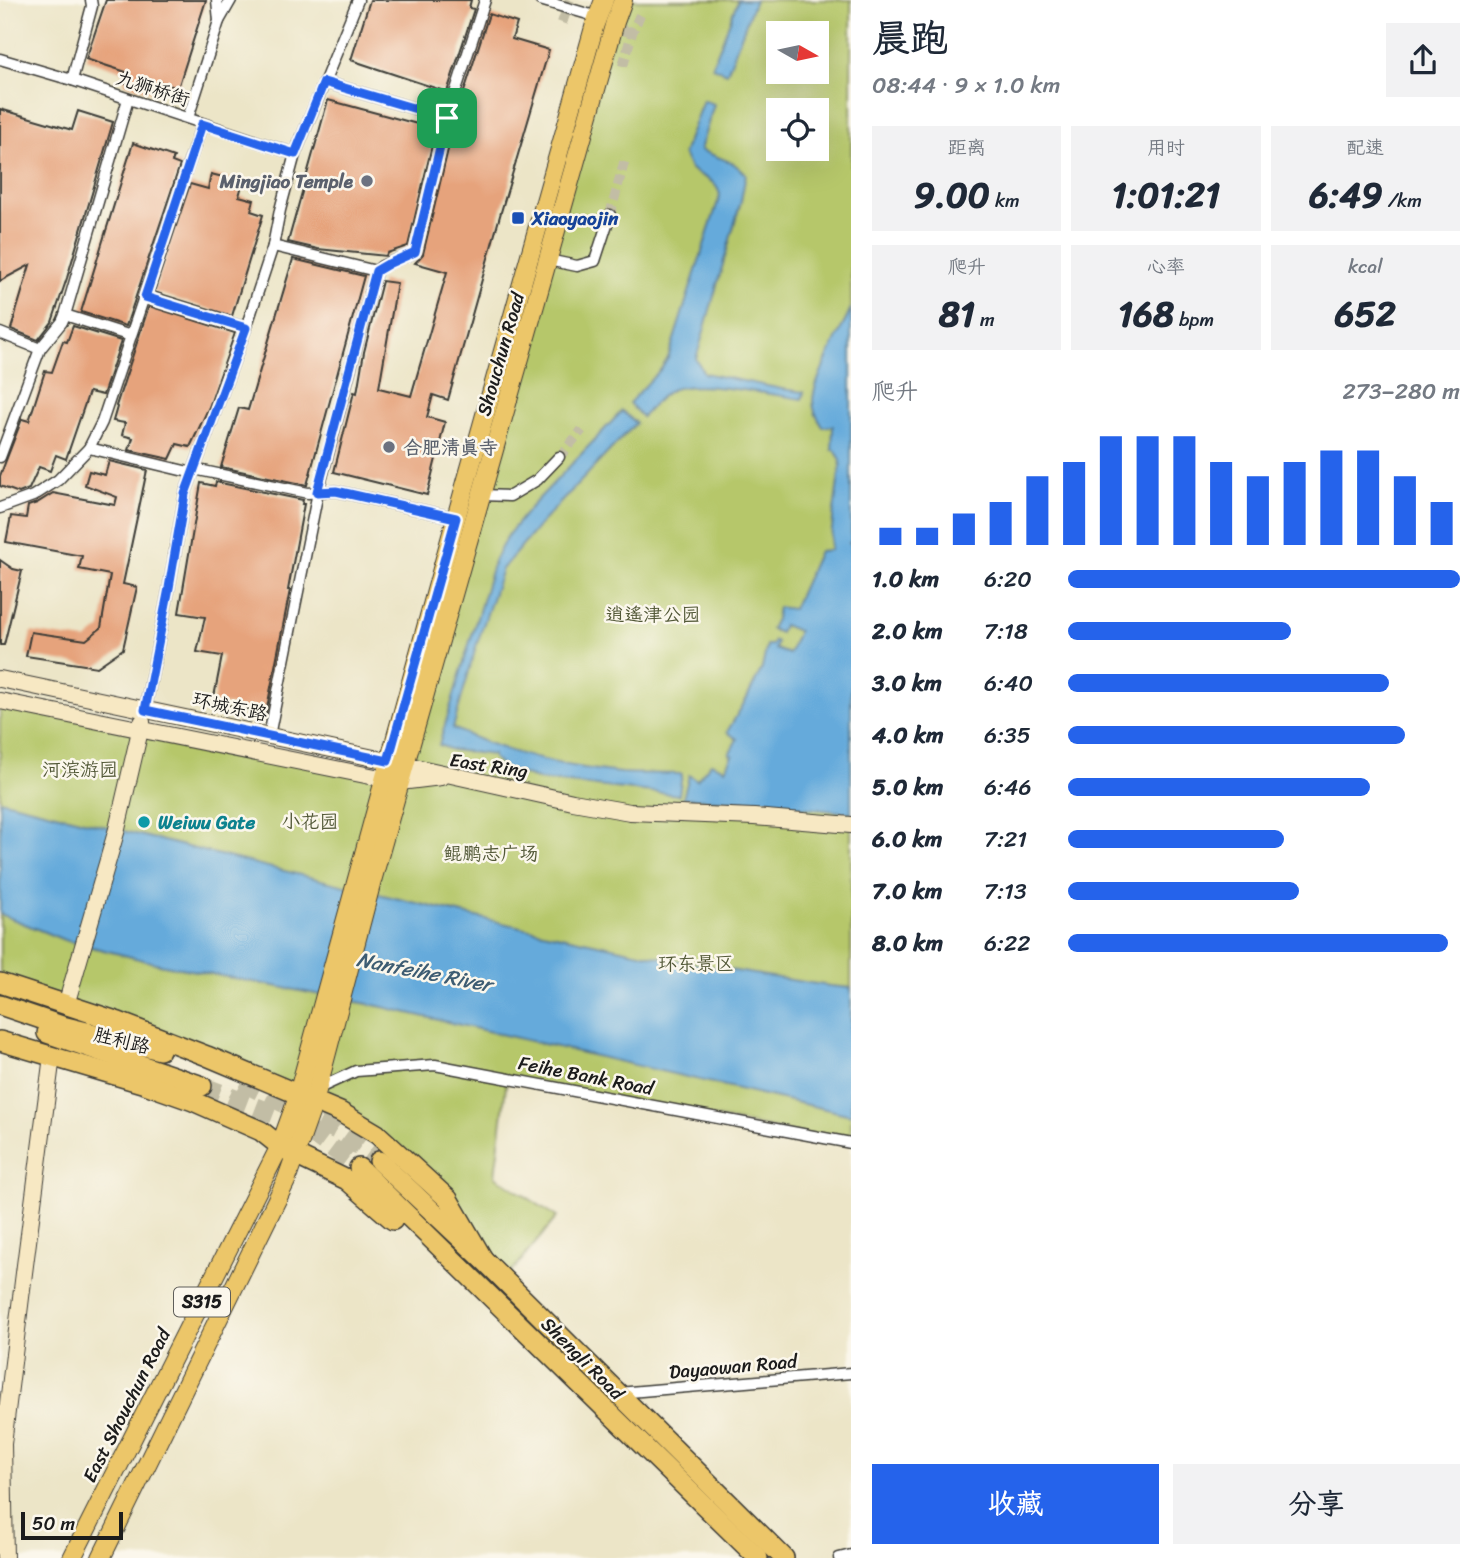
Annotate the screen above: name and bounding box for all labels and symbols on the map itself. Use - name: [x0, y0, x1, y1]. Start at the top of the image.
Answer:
- north arrow: [766, 21, 830, 84]
- street label: 九狮桥街: [112, 61, 194, 116]
- pin: [417, 88, 477, 148]
- place label: Mingjiao Temple: [219, 165, 354, 198]
- marker: Mingjiao Temple: [359, 173, 375, 189]
- place label: Xiaoyaojin: [531, 202, 619, 235]
- marker: Xiaoyaojin: [510, 210, 526, 226]
- street label: Shouchun Road: [467, 287, 534, 420]
- place label: 合肥清真寺: [403, 431, 498, 464]
- marker: 合肥清真寺: [381, 439, 397, 455]
- park label: 逍遥津公园: [605, 598, 701, 631]
- street label: 环城东路: [189, 682, 271, 731]
- street label: East Ring: [447, 743, 531, 788]
- park label: 河滨游园: [42, 753, 118, 786]
- park label: 小花园: [281, 805, 339, 838]
- place label: Weiwu Gate: [158, 806, 256, 839]
- marker: Weiwu Gate: [136, 814, 152, 830]
- park label: 鲲鹏志广场: [443, 837, 539, 870]
- water label: Nanfeihe River: [353, 940, 499, 1005]
- park label: 环东景区: [658, 947, 734, 980]
- street label: 胜利路: [90, 1018, 154, 1063]
- street label: Feihe Bank Road: [516, 1046, 658, 1105]
- road number: S315: [174, 1288, 230, 1316]
- street label: Shengli Road: [533, 1309, 633, 1409]
- street label: East Shouchun Road: [73, 1320, 181, 1488]
- street label: Dayaowan Road: [668, 1344, 800, 1389]
- scale bar: [21, 1509, 122, 1541]

